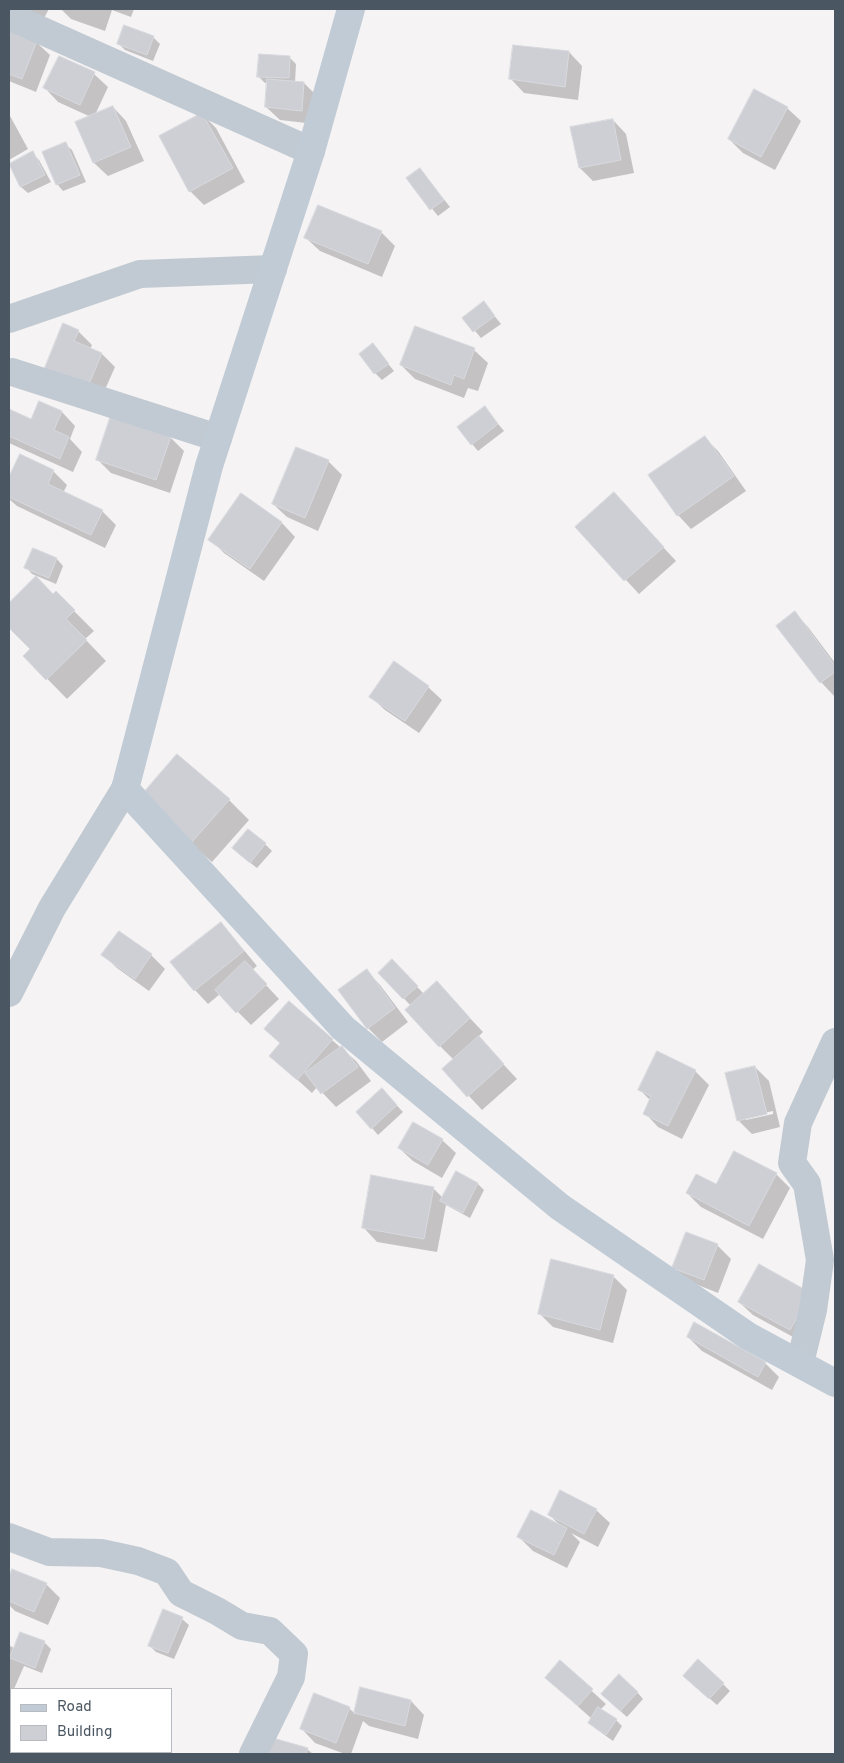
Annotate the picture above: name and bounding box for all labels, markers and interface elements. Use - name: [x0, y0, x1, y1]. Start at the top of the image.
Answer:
- legend: [10, 1688, 172, 1753]
- text: Road: [57, 1698, 92, 1717]
- text: Building: [57, 1723, 112, 1742]

